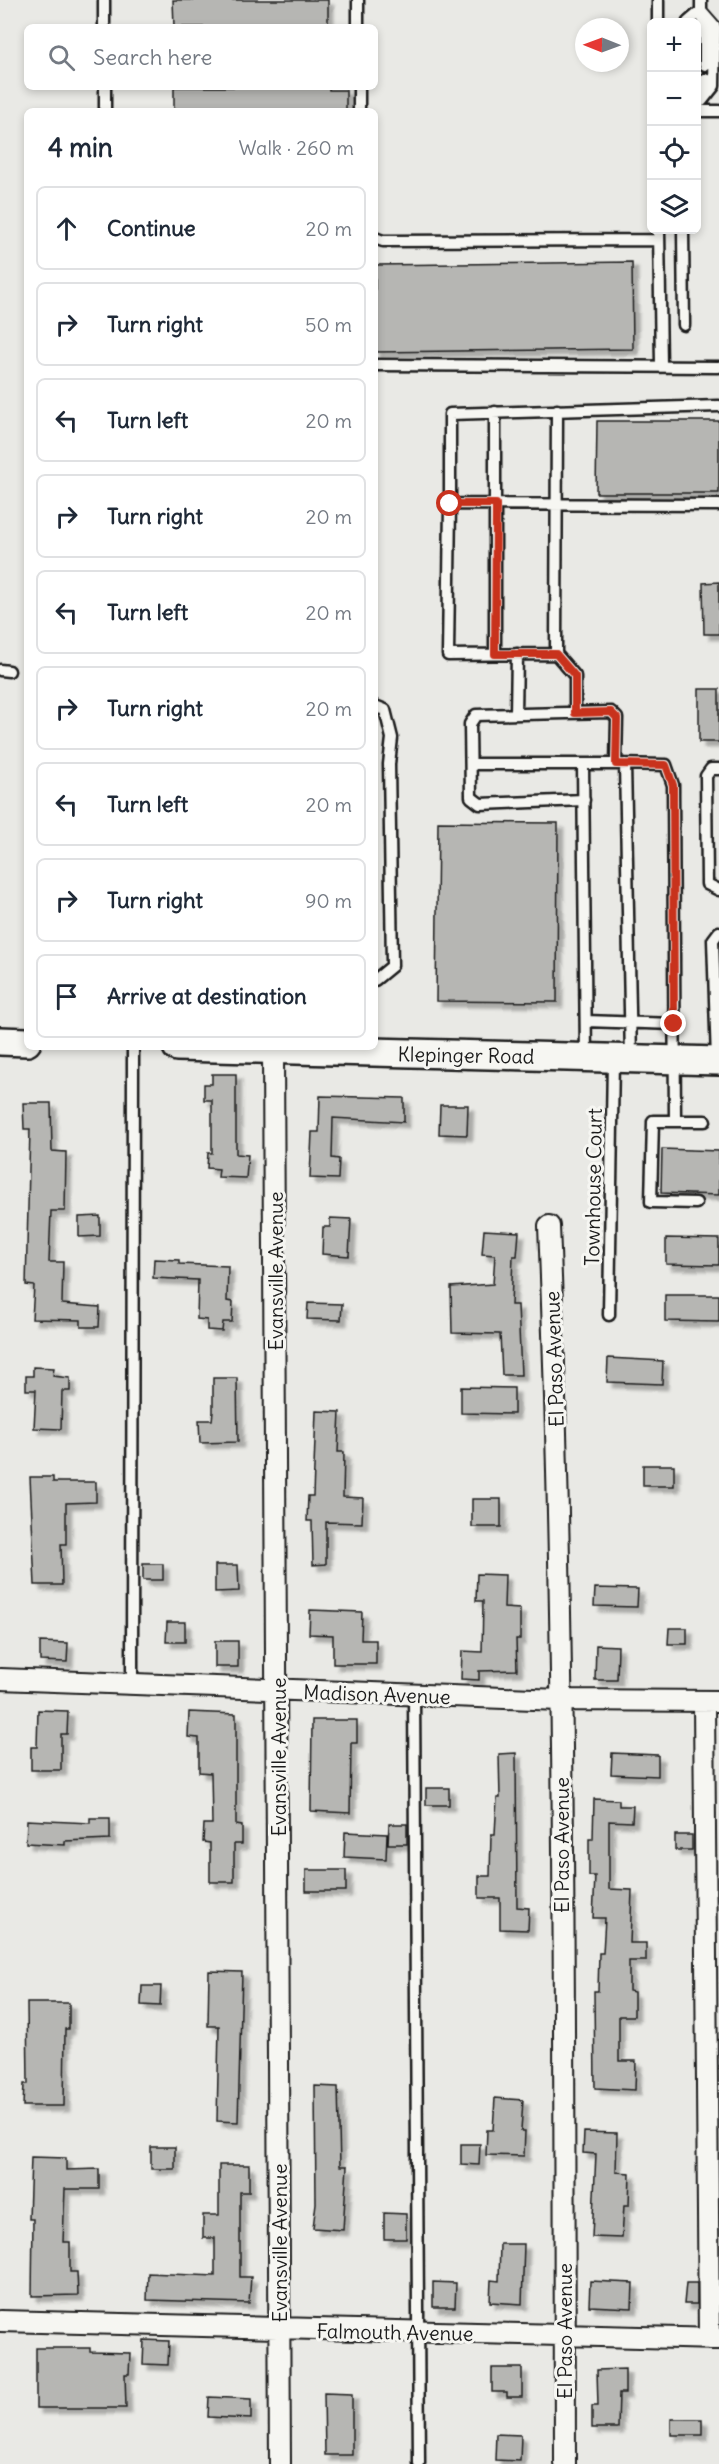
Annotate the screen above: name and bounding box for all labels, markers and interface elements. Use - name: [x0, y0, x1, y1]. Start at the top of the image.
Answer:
- north arrow: [575, 18, 629, 72]
- map controls: [647, 18, 701, 234]
- button: +: [647, 18, 701, 72]
- search box: [24, 24, 378, 90]
- icon: search: [45, 41, 78, 74]
- text: Search here: [93, 43, 212, 71]
- button: −: [647, 72, 701, 126]
- button: locate: [647, 126, 701, 180]
- text: 4 min: [48, 131, 113, 164]
- text: Walk · 260 m: [238, 135, 354, 160]
- button: layers: [647, 180, 701, 234]
- icon: ahead: [50, 212, 83, 245]
- text: Continue: [107, 214, 196, 242]
- text: 20 m: [306, 216, 352, 241]
- icon: right: [50, 308, 83, 341]
- text: Turn right: [107, 310, 203, 338]
- text: 50 m: [305, 312, 352, 337]
- icon: left: [50, 404, 83, 437]
- text: Turn left: [107, 406, 188, 434]
- text: 20 m: [306, 408, 352, 433]
- route start: [436, 490, 462, 516]
- icon: right: [50, 500, 83, 533]
- text: Turn right: [107, 502, 203, 530]
- text: 20 m: [306, 504, 352, 529]
- icon: left: [50, 596, 83, 629]
- text: Turn left: [107, 598, 188, 626]
- text: 20 m: [306, 600, 352, 625]
- icon: right: [50, 692, 83, 725]
- text: Turn right: [107, 694, 203, 722]
- text: 20 m: [306, 696, 352, 721]
- icon: left: [50, 788, 83, 821]
- text: Turn left: [107, 790, 188, 818]
- text: 20 m: [306, 792, 352, 817]
- icon: right: [50, 884, 83, 917]
- text: Turn right: [107, 886, 203, 914]
- text: 90 m: [305, 888, 352, 913]
- icon: arrive: [50, 980, 83, 1013]
- text: Arrive at destination: [107, 982, 307, 1010]
- route end: [660, 1010, 686, 1036]
- street label: Klepinger Road: [397, 1041, 535, 1069]
- street label: Townhouse Court: [579, 1108, 607, 1266]
- street label: Evansville Avenue: [263, 1192, 288, 1350]
- street label: El Paso Avenue: [539, 1291, 569, 1427]
- street label: Evansville Avenue: [266, 1678, 291, 1836]
- street label: Madison Avenue: [303, 1679, 451, 1709]
- street label: El Paso Avenue: [549, 1777, 574, 1913]
- street label: Evansville Avenue: [267, 2164, 292, 2322]
- street label: El Paso Avenue: [552, 2263, 577, 2399]
- street label: Falmouth Avenue: [316, 2318, 474, 2346]

